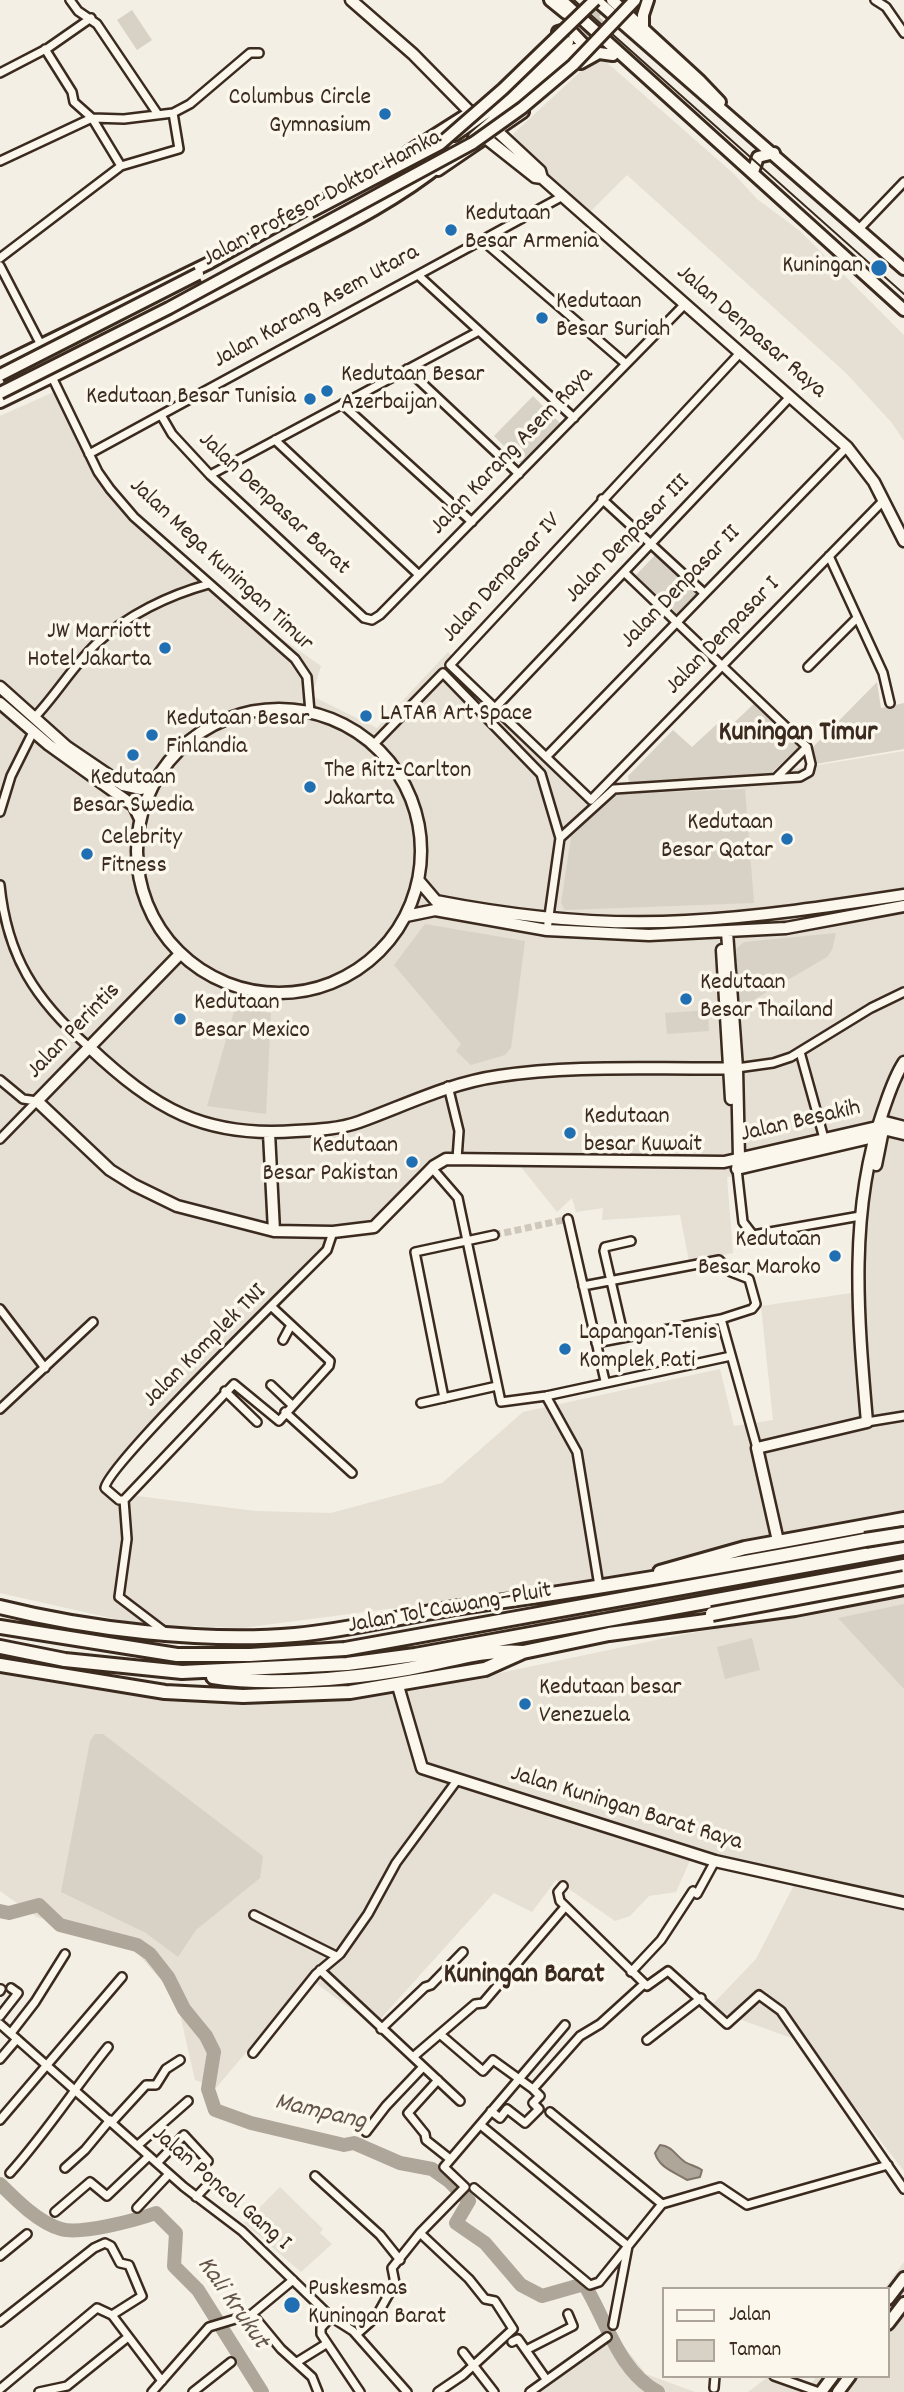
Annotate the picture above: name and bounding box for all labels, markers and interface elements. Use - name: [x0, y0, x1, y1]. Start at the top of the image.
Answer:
- place label: Columbus Circle Gymnasium: [229, 86, 371, 142]
- marker: Columbus Circle Gymnasium: [377, 106, 393, 122]
- street label: Jalan Profesor Doktor Hamka: [199, 125, 447, 275]
- place label: Kedutaan Besar Armenia: [465, 202, 598, 258]
- marker: Kedutaan Besar Armenia: [443, 222, 459, 238]
- street label: Jalan Karang Asem Utara: [209, 239, 425, 377]
- place label: Kuningan: [782, 254, 863, 282]
- marker: Kuningan: [869, 258, 889, 278]
- street label: Jalan Denpasar Raya: [669, 260, 831, 406]
- place label: Kedutaan Besar Suriah: [556, 290, 670, 346]
- marker: Kedutaan Besar Suriah: [534, 310, 550, 326]
- street label: Jalan Karang Asem Raya: [425, 362, 601, 542]
- place label: Kedutaan Besar Azerbaijan: [341, 363, 484, 419]
- marker: Kedutaan Besar Azerbaijan: [319, 383, 335, 399]
- place label: Kedutaan Besar Tunisia: [86, 385, 296, 413]
- marker: Kedutaan Besar Tunisia: [302, 391, 318, 407]
- street label: Jalan Denpasar Barat: [191, 427, 355, 583]
- street label: Jalan Denpasar III: [560, 470, 698, 610]
- street label: Jalan Mega Kuningan Timur: [122, 473, 318, 659]
- street label: Jalan Denpasar IV: [437, 508, 569, 650]
- street label: Jalan Denpasar II: [616, 520, 748, 656]
- street label: Jalan Denpasar I: [660, 572, 788, 702]
- place label: JW Marriott Hotel Jakarta: [27, 620, 151, 676]
- marker: JW Marriott Hotel Jakarta: [157, 640, 173, 656]
- place label: LATAR Art Space: [380, 702, 532, 730]
- place label: Kedutaan Besar Finlandia: [166, 707, 309, 763]
- marker: LATAR Art Space: [358, 708, 374, 724]
- district label: Kuningan Timur: [719, 718, 877, 752]
- marker: Kedutaan Besar Finlandia: [144, 727, 160, 743]
- marker: Kedutaan Besar Swedia: [125, 747, 141, 763]
- place label: The Ritz-Carlton Jakarta: [324, 759, 471, 815]
- place label: Kedutaan Besar Swedia: [72, 766, 194, 822]
- marker: The Ritz-Carlton Jakarta: [302, 779, 318, 795]
- place label: Kedutaan Besar Qatar: [661, 811, 773, 867]
- place label: Celebrity Fitness: [101, 826, 182, 882]
- marker: Kedutaan Besar Qatar: [779, 831, 795, 847]
- marker: Celebrity Fitness: [79, 846, 95, 862]
- place label: Kedutaan Besar Thailand: [700, 971, 833, 1027]
- street label: Jalan Perintis: [22, 978, 128, 1086]
- place label: Kedutaan Besar Mexico: [194, 991, 310, 1047]
- marker: Kedutaan Besar Thailand: [678, 991, 694, 1007]
- marker: Kedutaan Besar Mexico: [172, 1011, 188, 1027]
- street label: Jalan Besakih: [738, 1095, 864, 1151]
- place label: Kedutaan besar Kuwait: [584, 1105, 702, 1161]
- marker: Kedutaan besar Kuwait: [562, 1125, 578, 1141]
- place label: Kedutaan Besar Pakistan: [263, 1134, 398, 1190]
- marker: Kedutaan Besar Pakistan: [404, 1154, 420, 1170]
- place label: Kedutaan Besar Maroko: [698, 1228, 821, 1284]
- marker: Kedutaan Besar Maroko: [827, 1248, 843, 1264]
- street label: Jalan Komplek TNI: [138, 1279, 274, 1415]
- place label: Lapangan Tenis Komplek Pati: [579, 1321, 718, 1377]
- marker: Lapangan Tenis Komplek Pati: [557, 1341, 573, 1357]
- street label: Jalan Tol Cawang–Pluit: [346, 1578, 554, 1642]
- place label: Kedutaan besar Venezuela: [539, 1676, 681, 1732]
- marker: Kedutaan besar Venezuela: [517, 1696, 533, 1712]
- street label: Jalan Kuningan Barat Raya: [507, 1761, 745, 1859]
- district label: Kuningan Barat: [444, 1960, 604, 1994]
- water label: Mampang: [271, 2088, 369, 2140]
- street label: Jalan Poncol Gang I: [144, 2122, 296, 2258]
- water label: Kali Krukut: [188, 2252, 274, 2356]
- place label: Puskesmas Kuningan Barat: [308, 2277, 446, 2333]
- legend: [662, 2287, 890, 2378]
- marker: Puskesmas Kuningan Barat: [282, 2295, 302, 2315]
- text: Jalan: [729, 2301, 771, 2331]
- text: Taman: [729, 2336, 781, 2366]

